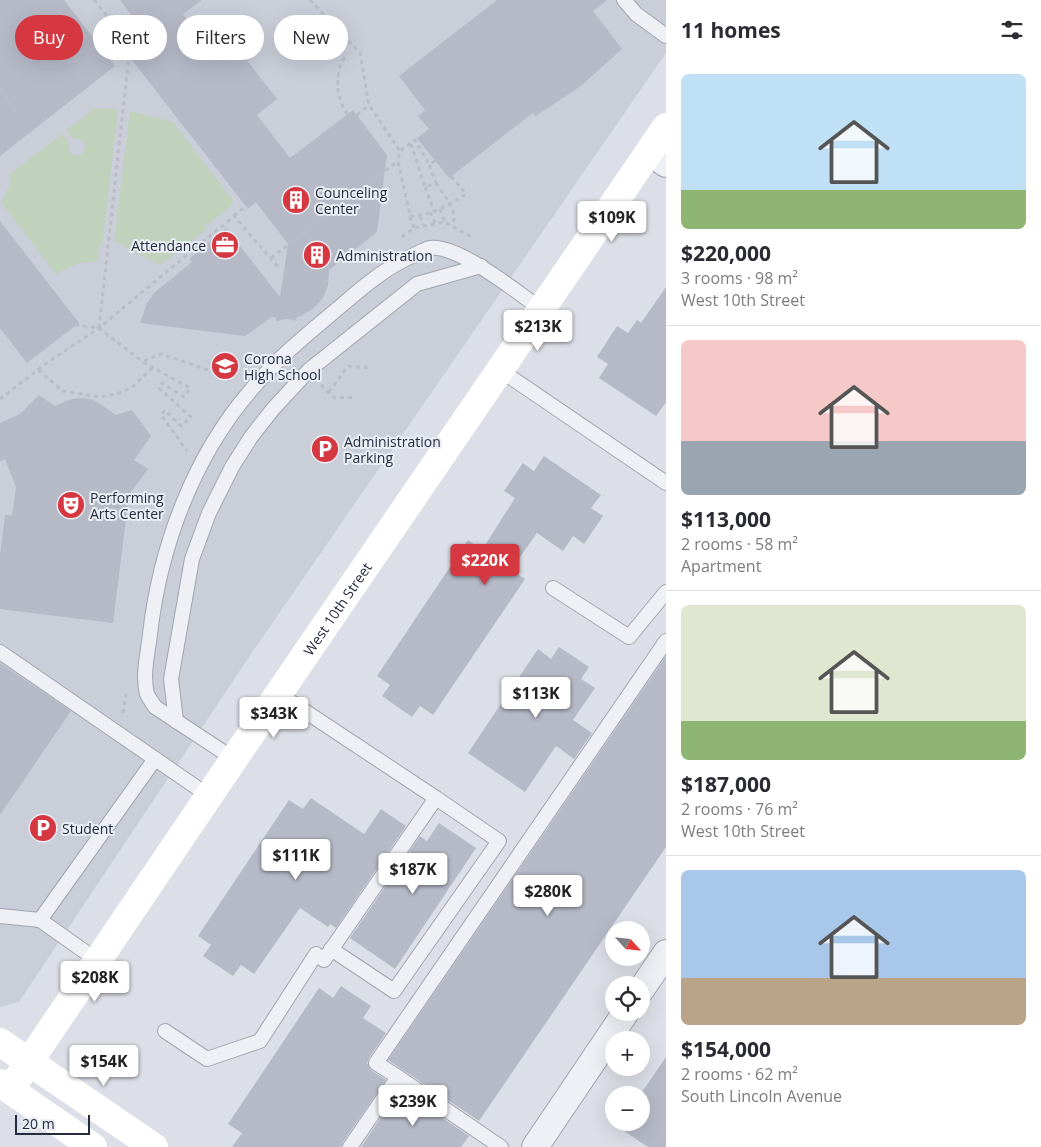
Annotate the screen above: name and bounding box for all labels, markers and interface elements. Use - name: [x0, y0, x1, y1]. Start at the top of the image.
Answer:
- chip: Buy: [15, 15, 83, 60]
- chip: Rent: [93, 15, 167, 60]
- chip: Filters: [177, 15, 264, 60]
- chip: New: [274, 15, 348, 60]
- text: 11 homes: [681, 16, 781, 44]
- icon: filters: [998, 16, 1026, 44]
- icon: home: [809, 107, 899, 197]
- place label: Counceling Center: [315, 183, 388, 218]
- building icon: Counceling Center: [281, 185, 311, 215]
- pin: $109K: [577, 200, 647, 243]
- text: $109K: [588, 206, 636, 228]
- office icon: Attendance: [210, 230, 240, 260]
- place label: Attendance: [131, 236, 206, 255]
- text: $220,000: [681, 239, 771, 267]
- building icon: Administration: [302, 240, 332, 270]
- place label: Administration: [336, 246, 433, 265]
- text: 3 rooms · 98 m²: [681, 267, 798, 289]
- text: West 10th Street: [681, 289, 805, 311]
- pin: $213K: [503, 310, 573, 352]
- text: $213K: [514, 315, 562, 337]
- place label: Corona High School: [244, 349, 321, 384]
- school or university icon: Corona High School: [210, 351, 240, 381]
- icon: home: [809, 372, 899, 462]
- place label: Administration Parking: [344, 432, 441, 467]
- parking icon: Administration Parking: [310, 434, 340, 464]
- place label: Performing Arts Center: [90, 488, 164, 523]
- theatre icon: Performing Arts Center: [56, 490, 86, 520]
- text: $113,000: [681, 505, 771, 533]
- text: 2 rooms · 58 m²: [681, 533, 798, 555]
- pin: $220K: [450, 544, 520, 586]
- text: $220K: [461, 549, 509, 571]
- text: Apartment: [681, 555, 761, 577]
- street label: West 10th Street: [298, 558, 375, 659]
- icon: home: [809, 637, 899, 727]
- pin: $113K: [501, 676, 571, 719]
- text: $113K: [512, 682, 560, 704]
- pin: $343K: [239, 696, 309, 739]
- text: $343K: [250, 702, 298, 724]
- text: $187,000: [681, 770, 771, 798]
- text: 2 rooms · 76 m²: [681, 798, 798, 820]
- parking icon: Student: [28, 813, 58, 843]
- place label: Student: [62, 819, 113, 838]
- text: West 10th Street: [681, 820, 805, 842]
- pin: $111K: [261, 838, 331, 881]
- text: $111K: [272, 844, 320, 866]
- pin: $187K: [378, 852, 448, 895]
- text: $187K: [389, 858, 437, 880]
- pin: $280K: [513, 874, 583, 917]
- text: $280K: [524, 880, 572, 902]
- icon: home: [809, 902, 899, 992]
- north arrow: [605, 921, 650, 966]
- map controls: [605, 921, 650, 1131]
- pin: $208K: [60, 960, 130, 1003]
- text: $208K: [71, 966, 119, 988]
- button: locate: [605, 976, 650, 1021]
- button: +: [605, 1031, 650, 1076]
- text: $154,000: [681, 1035, 771, 1063]
- pin: $154K: [69, 1044, 139, 1087]
- text: $154K: [80, 1050, 128, 1072]
- text: 2 rooms · 62 m²: [681, 1063, 798, 1085]
- pin: $239K: [378, 1084, 448, 1127]
- text: South Lincoln Avenue: [681, 1085, 842, 1107]
- button: −: [605, 1086, 650, 1131]
- text: $239K: [389, 1090, 437, 1112]
- scale bar: [15, 1112, 90, 1135]
- text: 20 m: [22, 1114, 55, 1133]

